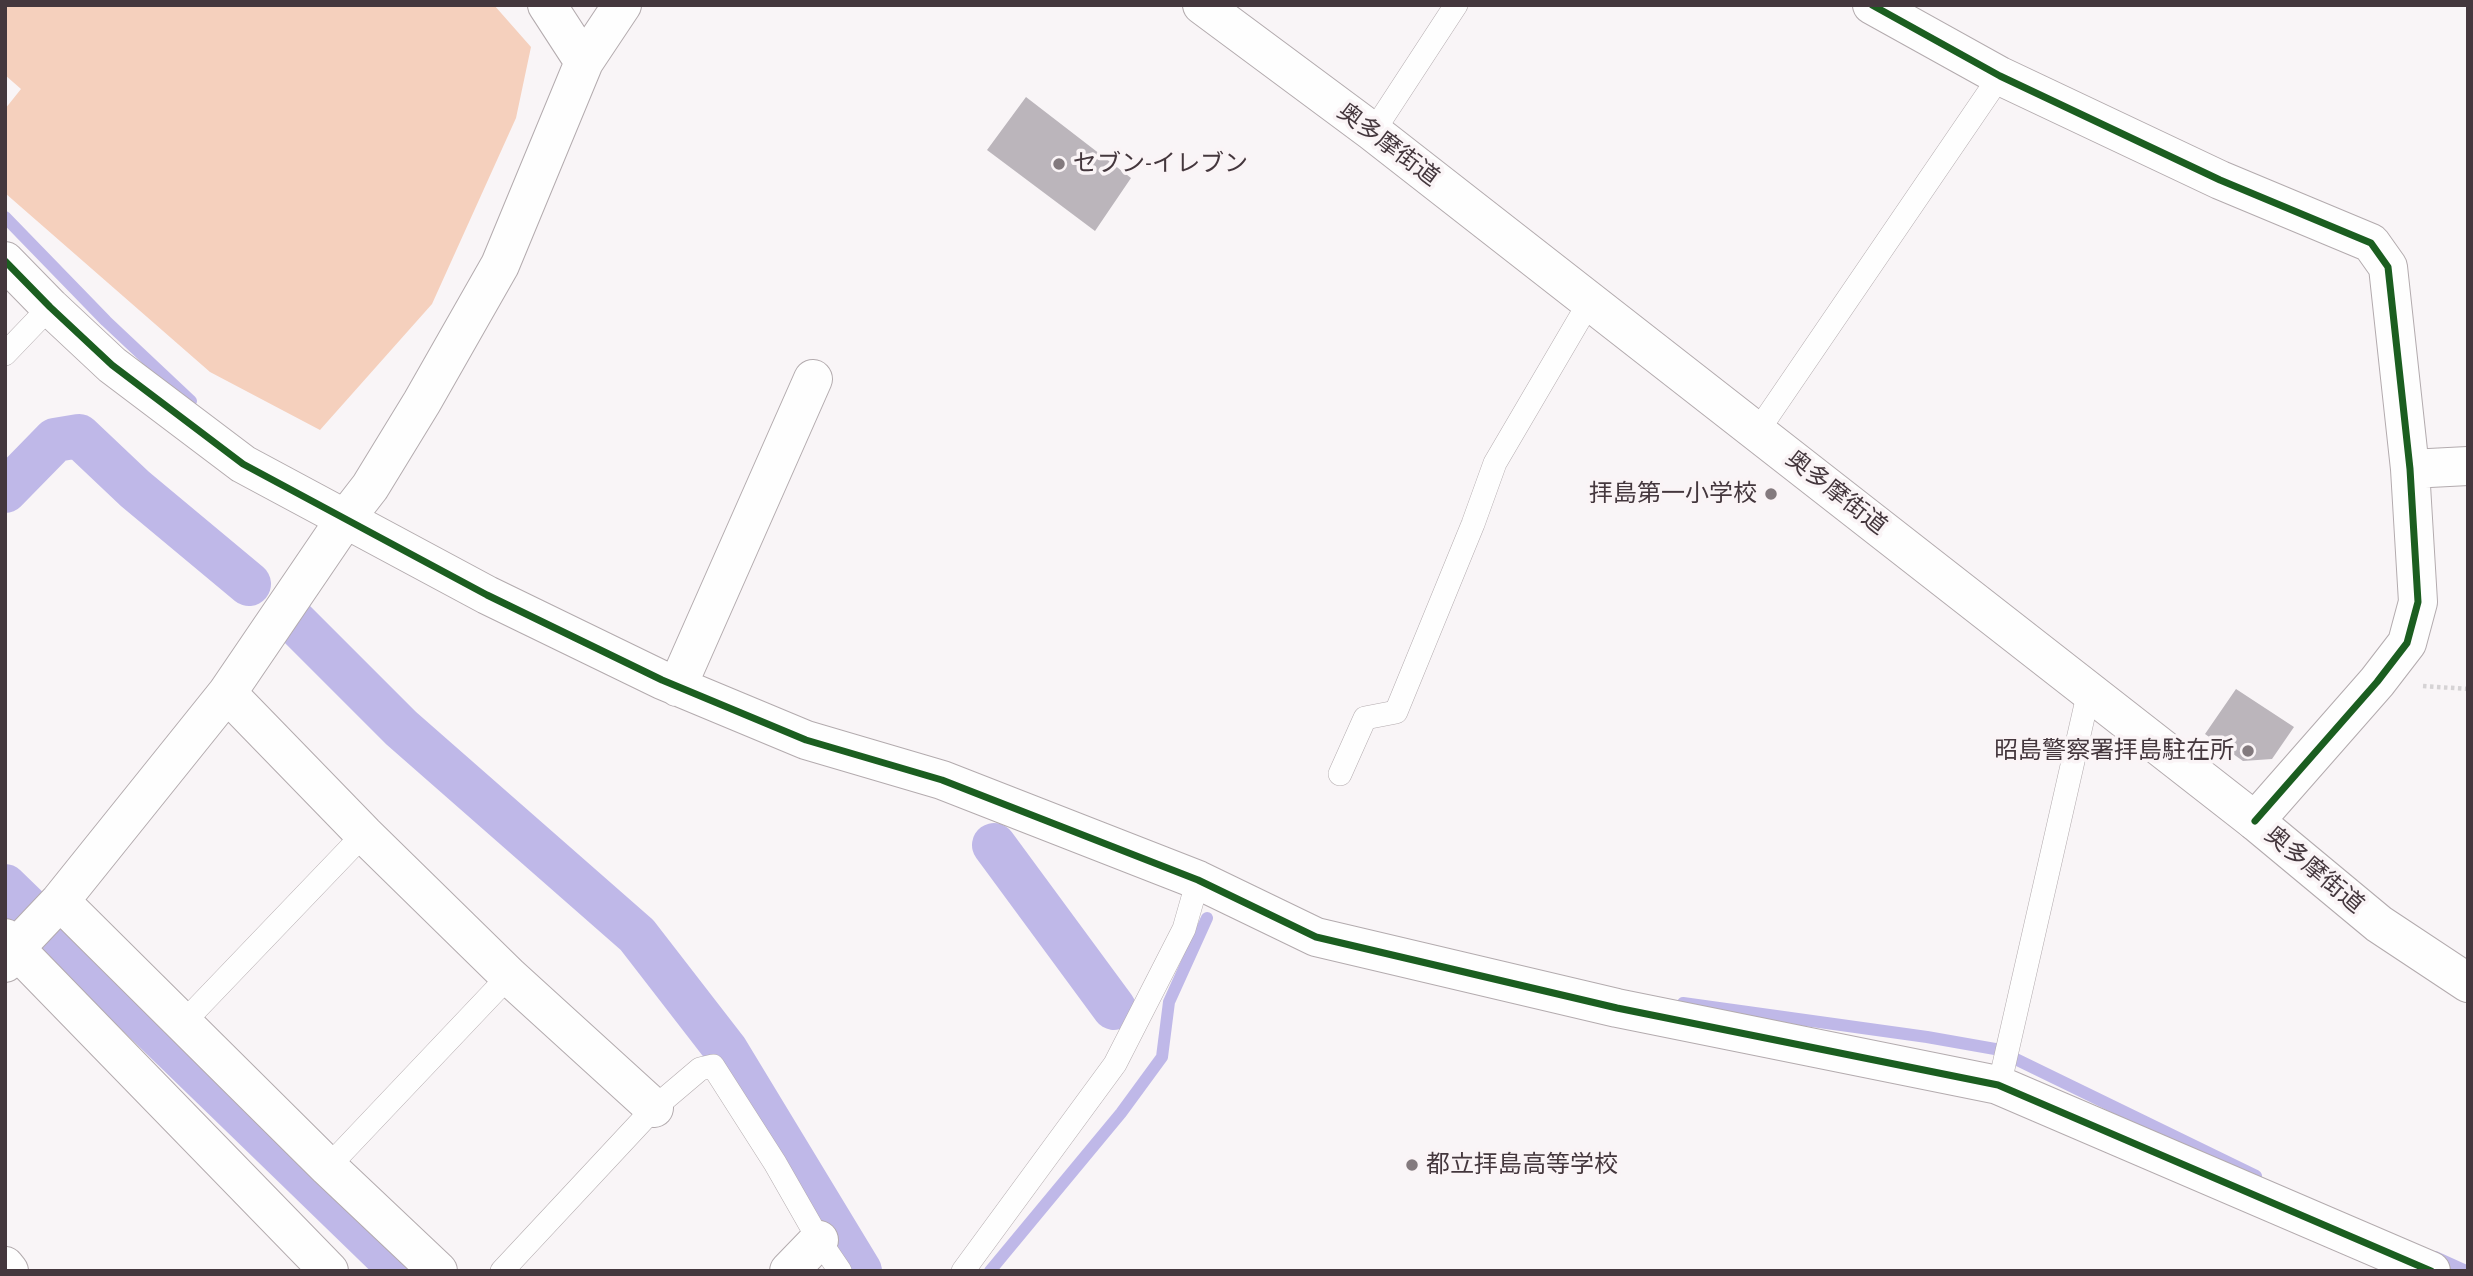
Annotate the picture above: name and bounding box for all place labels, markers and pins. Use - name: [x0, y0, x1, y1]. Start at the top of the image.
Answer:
- place label: セブン-イレブン: [1073, 150, 1248, 178]
- marker: セブン-イレブン: [1051, 156, 1067, 172]
- place label: 拝島第一小学校: [1589, 480, 1757, 508]
- marker: 拝島第一小学校: [1763, 486, 1779, 502]
- place label: 昭島警察署拝島駐在所: [1994, 737, 2234, 765]
- marker: 昭島警察署拝島駐在所: [2240, 743, 2256, 759]
- place label: 都立拝島高等学校: [1426, 1151, 1618, 1179]
- marker: 都立拝島高等学校: [1404, 1157, 1420, 1173]

